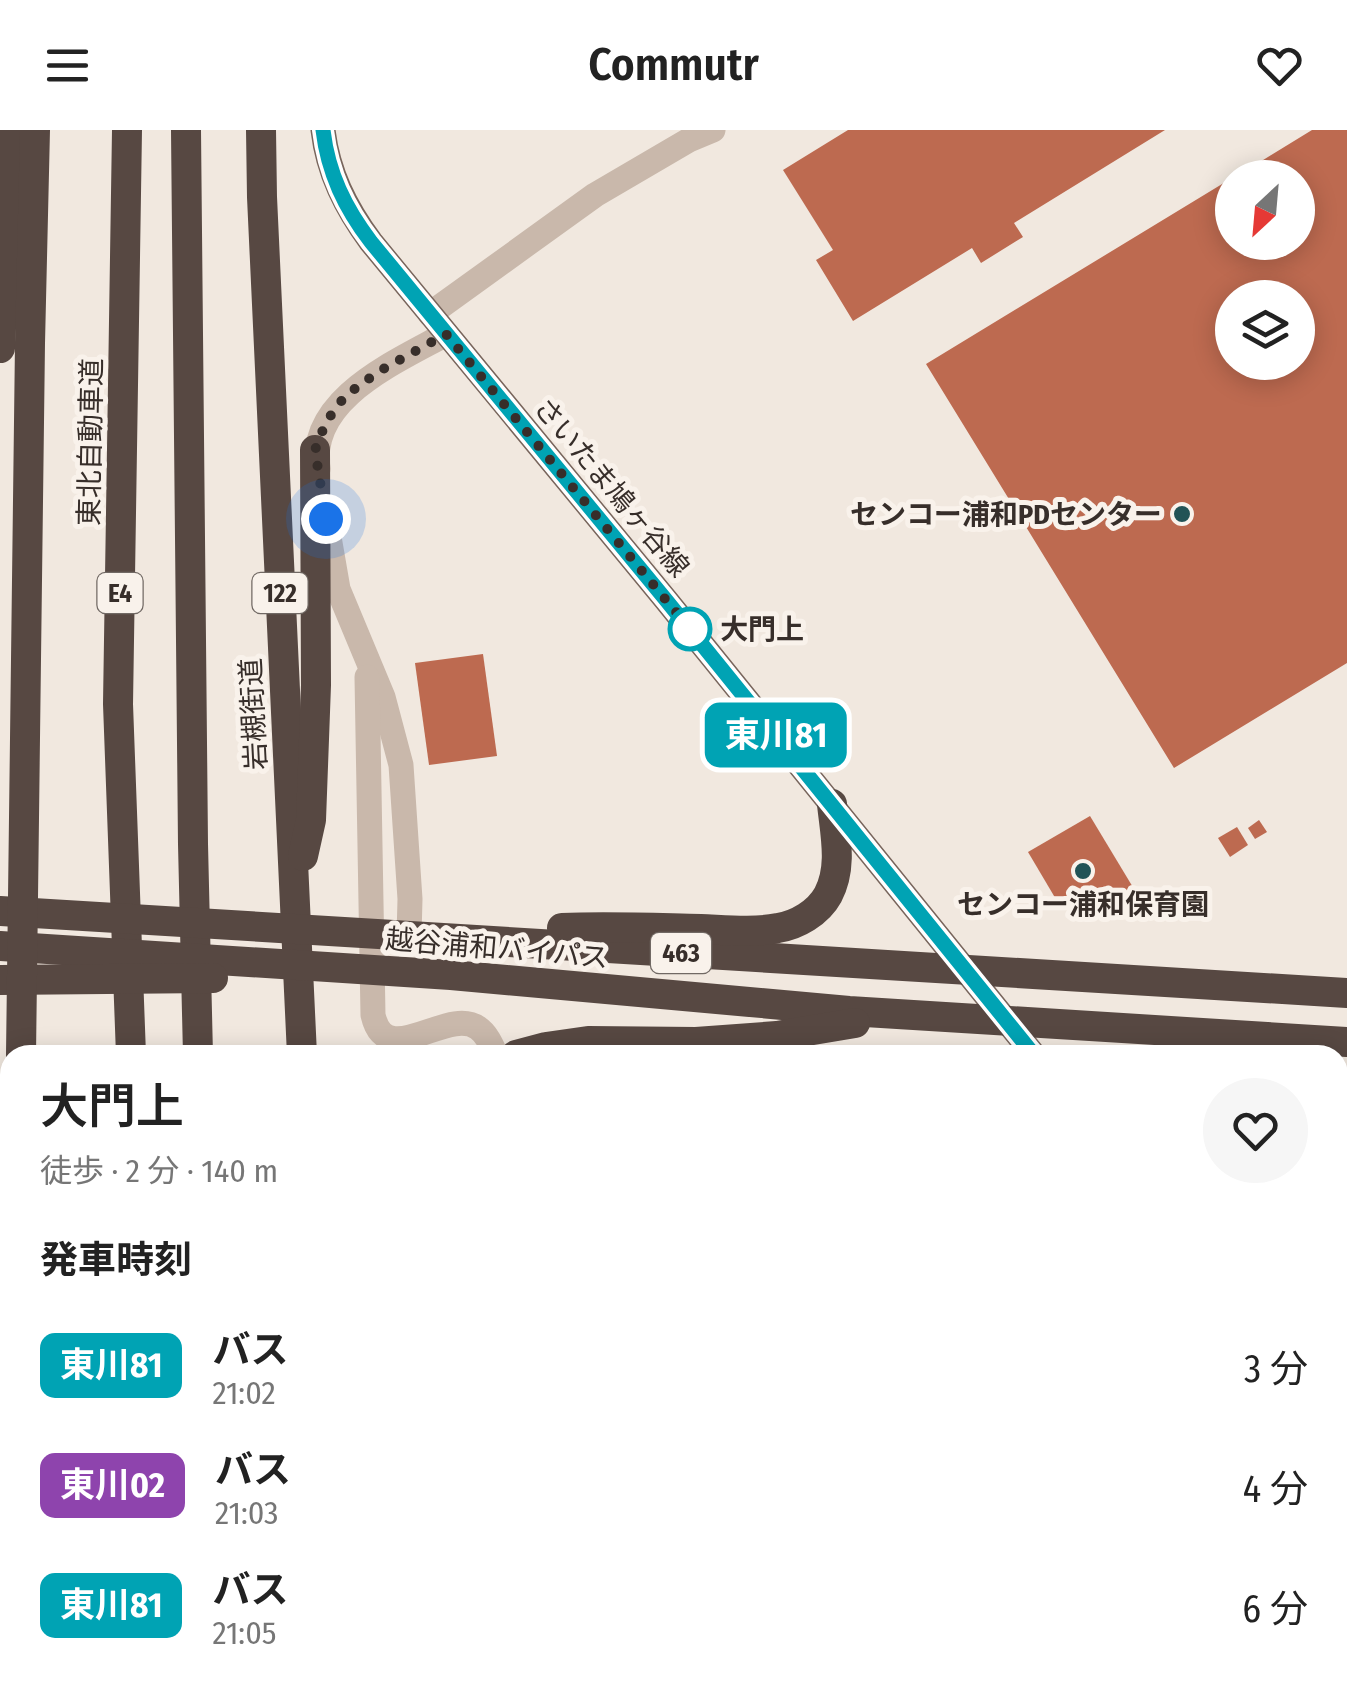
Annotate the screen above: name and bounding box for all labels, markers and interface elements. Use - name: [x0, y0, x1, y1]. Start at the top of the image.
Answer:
- icon: menu: [40, 38, 95, 93]
- text: Commutr: [588, 38, 759, 92]
- icon: heart: [1252, 38, 1307, 93]
- north arrow: [1215, 160, 1315, 260]
- map controls: [1215, 160, 1315, 380]
- button: layers: [1215, 280, 1315, 380]
- street label: 東北自動車道: [73, 358, 108, 526]
- street label: さいたま鳩ヶ谷線: [527, 391, 696, 583]
- your location: [301, 494, 351, 544]
- place label: センコー浦和PDセンター: [850, 498, 1162, 531]
- marker: センコー浦和PDセンター: [1171, 503, 1193, 525]
- road number: E4: [98, 573, 142, 613]
- road number: 122: [252, 573, 308, 613]
- marker: 大門上: [669, 608, 711, 650]
- place label: 大門上: [720, 613, 804, 646]
- street label: 岩槻街道: [234, 657, 273, 771]
- line badge: 東川81: [706, 702, 846, 768]
- text: 東川81: [725, 714, 827, 756]
- marker: センコー浦和保育園: [1072, 860, 1094, 882]
- place label: センコー浦和保育園: [957, 888, 1209, 921]
- street label: 越谷浦和バイパス: [384, 922, 610, 975]
- road number: 463: [651, 933, 711, 973]
- text: 大門上: [40, 1078, 184, 1136]
- button: heart: [1203, 1078, 1308, 1183]
- text: 徒歩 · 2 分 · 140 m: [40, 1152, 278, 1190]
- text: 発車時刻: [40, 1237, 192, 1283]
- text: バス: [212, 1327, 289, 1373]
- text: 東川81: [60, 1344, 162, 1386]
- text: 3 分: [1244, 1346, 1308, 1392]
- text: 21:02: [212, 1374, 276, 1412]
- text: バス: [215, 1447, 291, 1493]
- text: 東川02: [60, 1464, 165, 1506]
- text: 4 分: [1243, 1466, 1308, 1512]
- text: 21:03: [215, 1494, 278, 1532]
- text: バス: [212, 1567, 289, 1613]
- text: 東川81: [60, 1584, 162, 1626]
- text: 6 分: [1242, 1586, 1308, 1632]
- text: 21:05: [212, 1614, 277, 1652]

